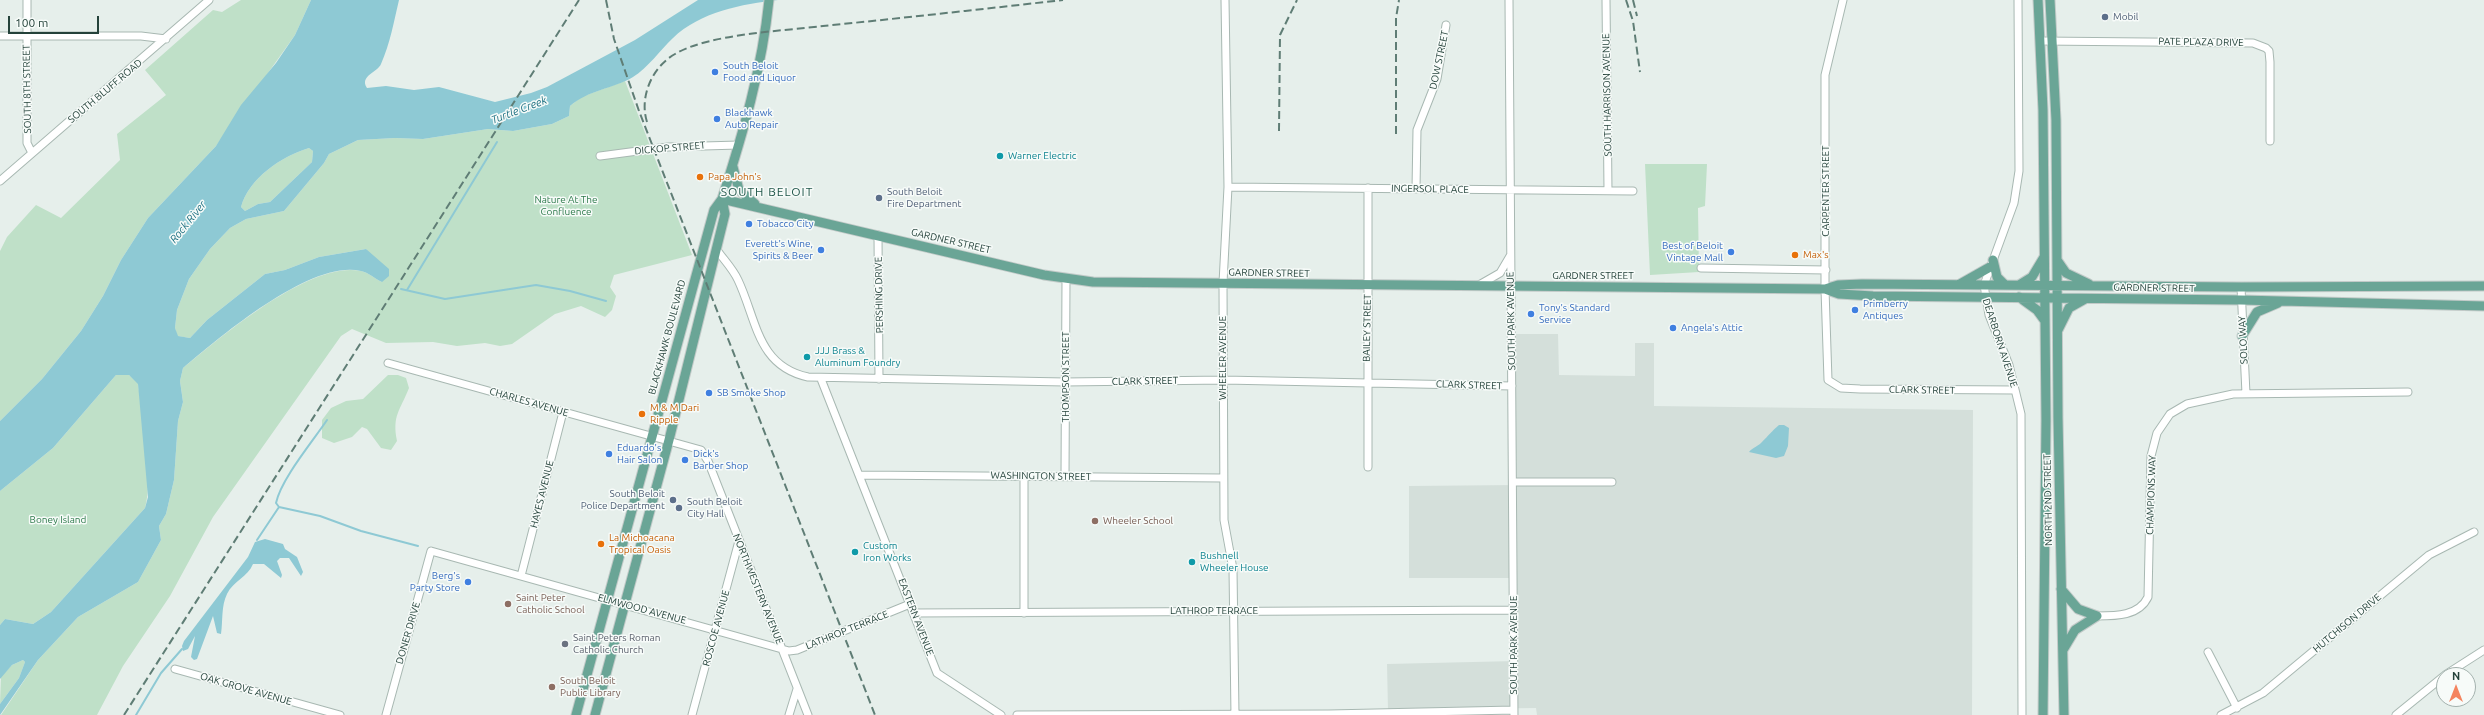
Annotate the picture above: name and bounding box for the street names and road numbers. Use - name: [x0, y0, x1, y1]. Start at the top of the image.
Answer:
- street label: DOW STREET: [1427, 29, 1451, 91]
- street label: SOUTH HARRISON AVENUE: [1600, 33, 1614, 157]
- street label: PATE PLAZA DRIVE: [2158, 35, 2244, 49]
- street label: SOUTH 8TH STREET: [20, 44, 34, 134]
- street label: SOUTH BLUFF ROAD: [65, 56, 145, 126]
- street label: DICKOP STREET: [634, 139, 706, 157]
- street label: CARPENTER STREET: [1820, 145, 1832, 237]
- street label: INGERSOL PLACE: [1391, 182, 1469, 196]
- street label: GARDNER STREET: [910, 226, 992, 256]
- street label: PERSHING DRIVE: [872, 257, 886, 333]
- street label: GARDNER STREET: [1228, 266, 1310, 280]
- street label: GARDNER STREET: [1552, 270, 1634, 282]
- street label: SOUTH PARK AVENUE: [1504, 271, 1518, 371]
- street label: BLACKHAWK BOULEVARD: [646, 278, 688, 396]
- street label: GARDNER STREET: [2113, 281, 2195, 295]
- street label: BAILEY STREET: [1360, 294, 1374, 362]
- street label: DEARBORN AVENUE: [1980, 297, 2020, 389]
- street label: SOLO WAY: [2236, 315, 2250, 365]
- street label: WHEELER AVENUE: [1217, 316, 1229, 400]
- street label: THOMPSON STREET: [1060, 331, 1072, 423]
- street label: CLARK STREET: [1112, 374, 1178, 388]
- street label: CLARK STREET: [1436, 378, 1502, 392]
- street label: CLARK STREET: [1889, 383, 1955, 397]
- street label: CHARLES AVENUE: [488, 385, 570, 419]
- street label: NORTH 2ND STREET: [2041, 454, 2055, 546]
- street label: CHAMPIONS WAY: [2144, 455, 2158, 535]
- street label: HAYES AVENUE: [528, 459, 556, 529]
- street label: WASHINGTON STREET: [991, 469, 1091, 483]
- street label: NORTHWESTERN AVENUE: [730, 532, 786, 646]
- street label: EASTERN AVENUE: [896, 577, 936, 657]
- street label: ROSCOE AVENUE: [700, 589, 732, 667]
- street label: ELMWOOD AVENUE: [596, 591, 688, 627]
- street label: HUTCHISON DRIVE: [2311, 591, 2383, 655]
- street label: SOUTH PARK AVENUE: [1508, 596, 1520, 694]
- street label: DONER DRIVE: [393, 601, 423, 665]
- street label: LATHROP TERRACE: [1170, 605, 1258, 617]
- street label: LATHROP TERRACE: [804, 608, 890, 652]
- street label: OAK GROVE AVENUE: [199, 670, 293, 708]

